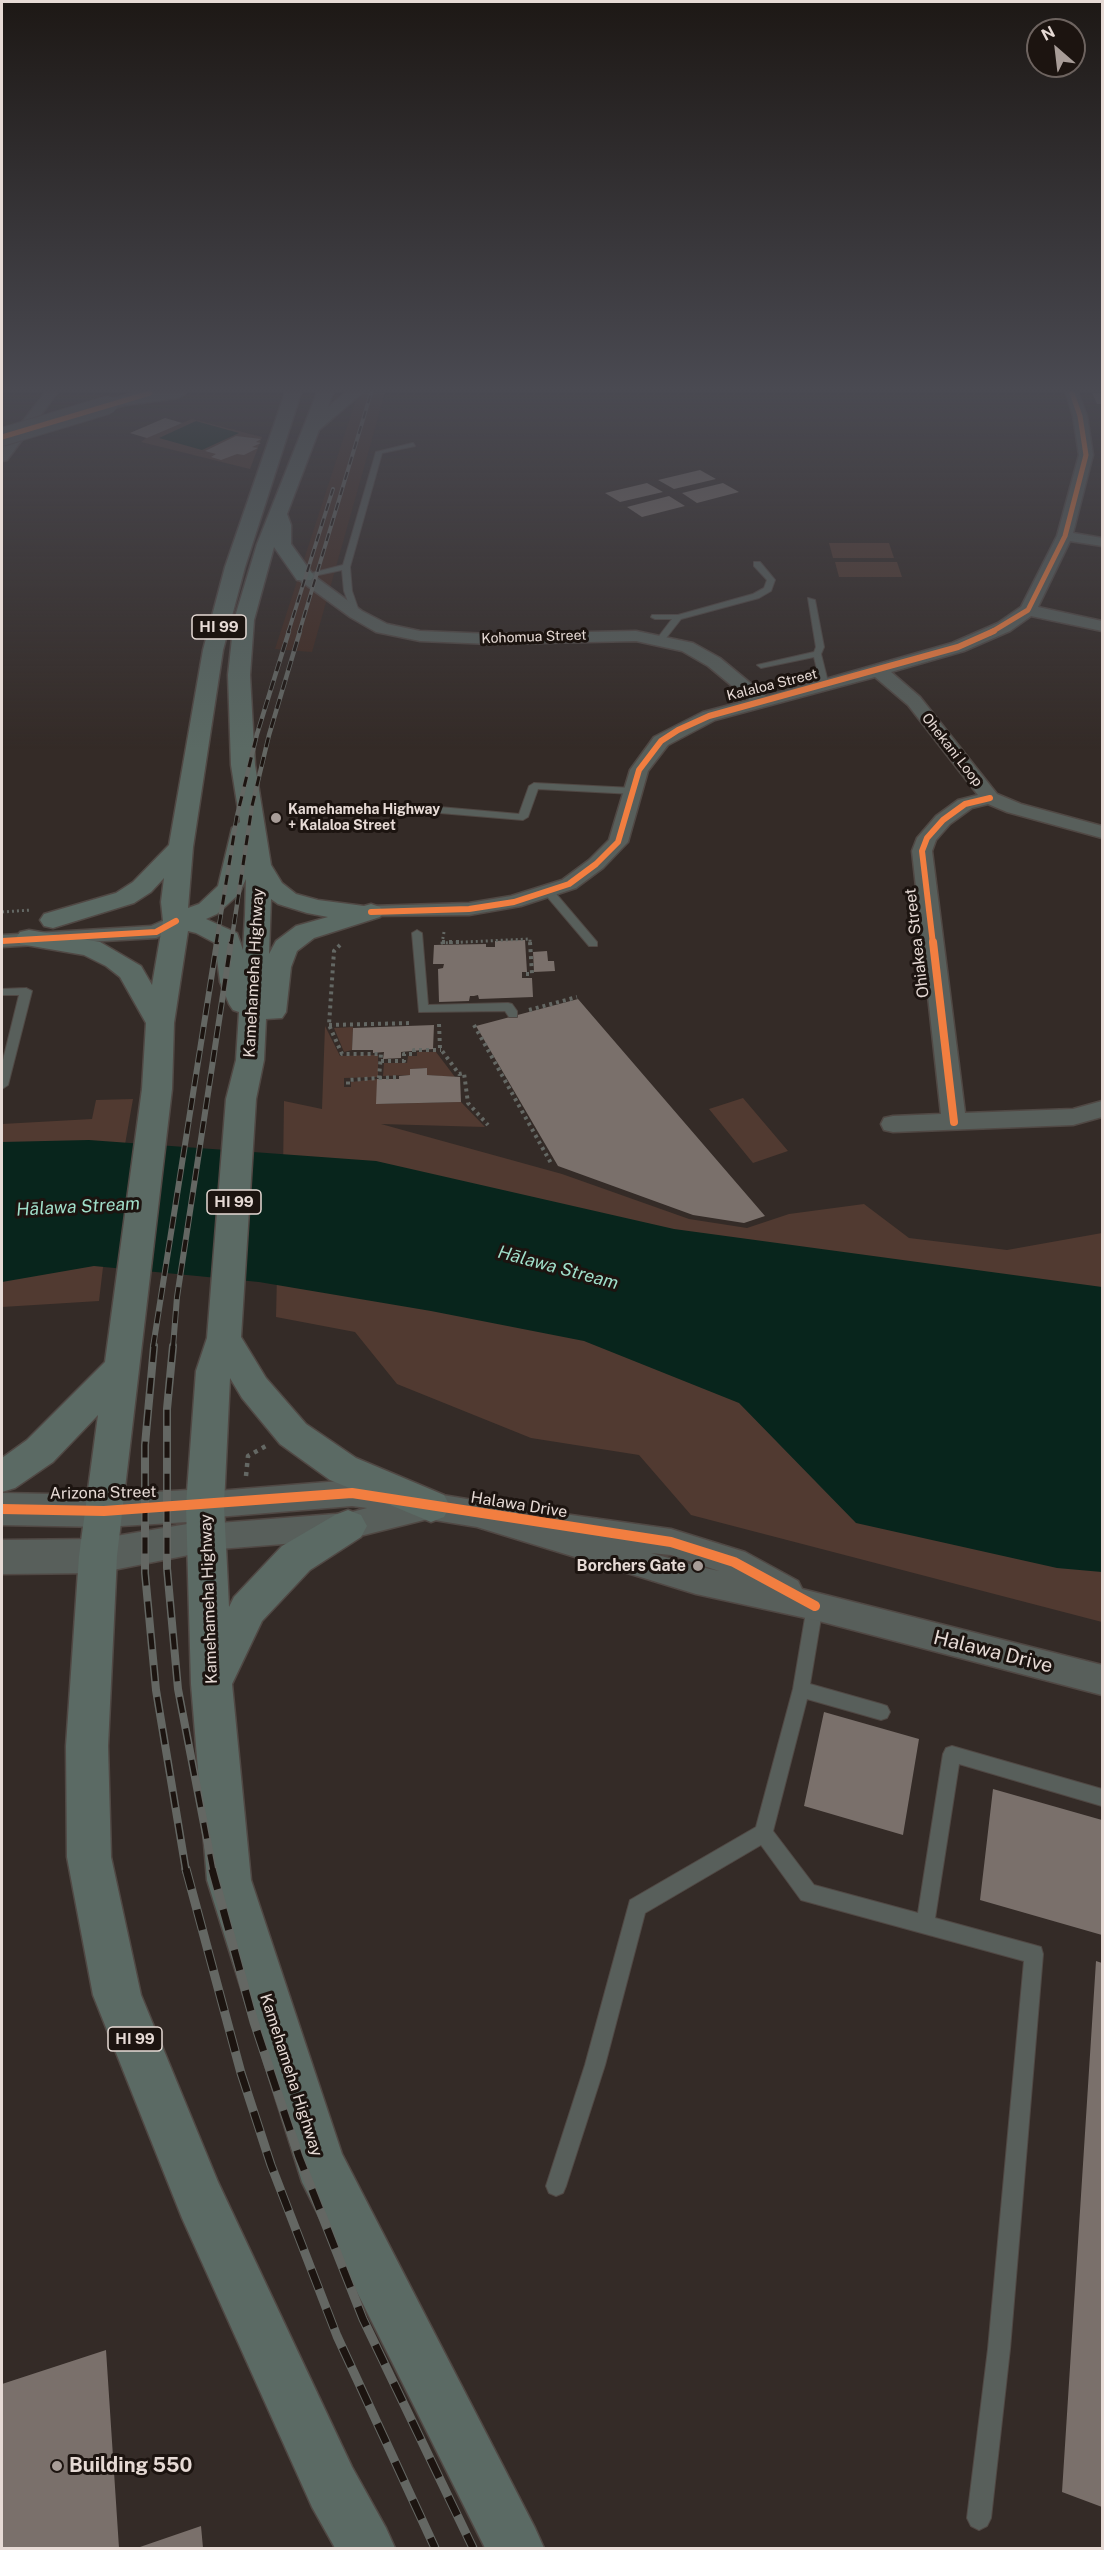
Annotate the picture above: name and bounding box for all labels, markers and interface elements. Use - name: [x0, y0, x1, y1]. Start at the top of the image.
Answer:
- north arrow: [1026, 18, 1086, 78]
- text: N: [1038, 22, 1058, 45]
- road number: HI 99: [192, 615, 246, 639]
- street label: Kohomua Street: [481, 627, 587, 647]
- street label: Kalaloa Street: [725, 666, 819, 704]
- street label: Ohekani Loop: [918, 710, 986, 790]
- place label: Kamehameha Highway + Kalaloa Street: [288, 802, 440, 834]
- marker: Kamehameha Highway + Kalaloa Street: [269, 811, 283, 825]
- street label: Ohiakea Street: [901, 887, 933, 999]
- street label: Kamehameha Highway: [240, 888, 268, 1058]
- road number: HI 99: [207, 1190, 261, 1214]
- water label: Hālawa Stream: [16, 1193, 140, 1221]
- water label: Hālawa Stream: [495, 1242, 621, 1294]
- street label: Arizona Street: [49, 1482, 157, 1504]
- street label: Halawa Drive: [469, 1488, 569, 1522]
- street label: Kamehameha Highway: [196, 1514, 222, 1684]
- place label: Borchers Gate: [577, 1556, 686, 1576]
- marker: Borchers Gate: [691, 1559, 705, 1573]
- street label: Halawa Drive: [931, 1626, 1055, 1678]
- street label: Kamehameha Highway: [256, 1991, 326, 2159]
- road number: HI 99: [108, 2027, 162, 2051]
- place label: Building 550: [69, 2454, 192, 2478]
- marker: Building 550: [50, 2459, 64, 2473]

